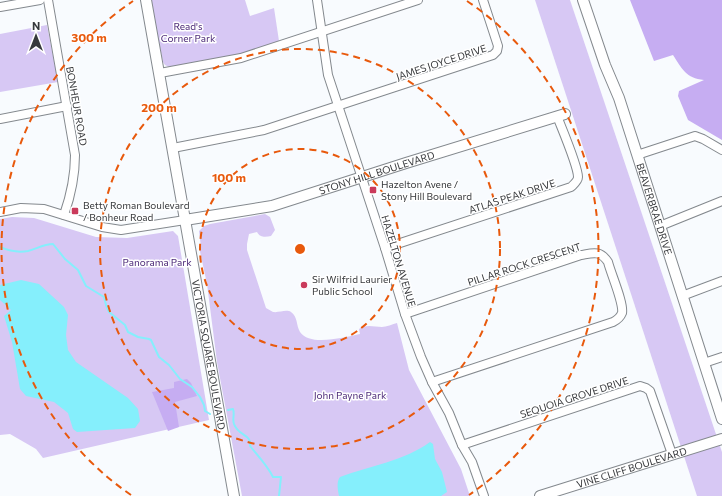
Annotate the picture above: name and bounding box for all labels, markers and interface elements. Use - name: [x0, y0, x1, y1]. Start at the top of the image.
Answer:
- north arrow: [16, 16, 56, 56]
- text: N: [32, 19, 40, 32]
- park label: Read's Corner Park: [161, 20, 216, 44]
- text: 300 m: [71, 30, 107, 44]
- street label: JAMES JOYCE DRIVE: [394, 42, 488, 82]
- street label: BONHEUR ROAD: [64, 65, 90, 147]
- text: 200 m: [141, 100, 177, 114]
- street label: STONY HILL BOULEVARD: [317, 149, 436, 197]
- street label: BEAVERBRAE DRIVE: [634, 162, 675, 256]
- text: 100 m: [212, 170, 246, 184]
- street label: ATLAS PEAK DRIVE: [467, 176, 557, 216]
- place label: Hazelton Avene / Stony Hill Boulevard: [381, 178, 472, 202]
- marker: Hazelton Avene / Stony Hill Boulevard: [368, 185, 378, 195]
- place label: Betty Roman Boulevard / Bonheur Road: [83, 199, 190, 223]
- marker: Betty Roman Boulevard / Bonheur Road: [70, 206, 80, 216]
- street label: HAZELTON AVENUE: [379, 214, 419, 308]
- street label: PILLAR ROCK CRESCENT: [466, 240, 583, 288]
- centre of rings: [293, 242, 307, 256]
- park label: Panorama Park: [122, 256, 192, 268]
- place label: Sir Wilfrid Laurier Public School: [312, 273, 392, 297]
- street label: VICTORIA SQUARE BOULEVARD: [190, 278, 228, 431]
- marker: Sir Wilfrid Laurier Public School: [299, 280, 309, 290]
- street label: SEQUOIA GROVE DRIVE: [518, 374, 630, 420]
- park label: John Payne Park: [314, 389, 387, 401]
- street label: VINE CLIFF BOULEVARD: [575, 444, 688, 490]

